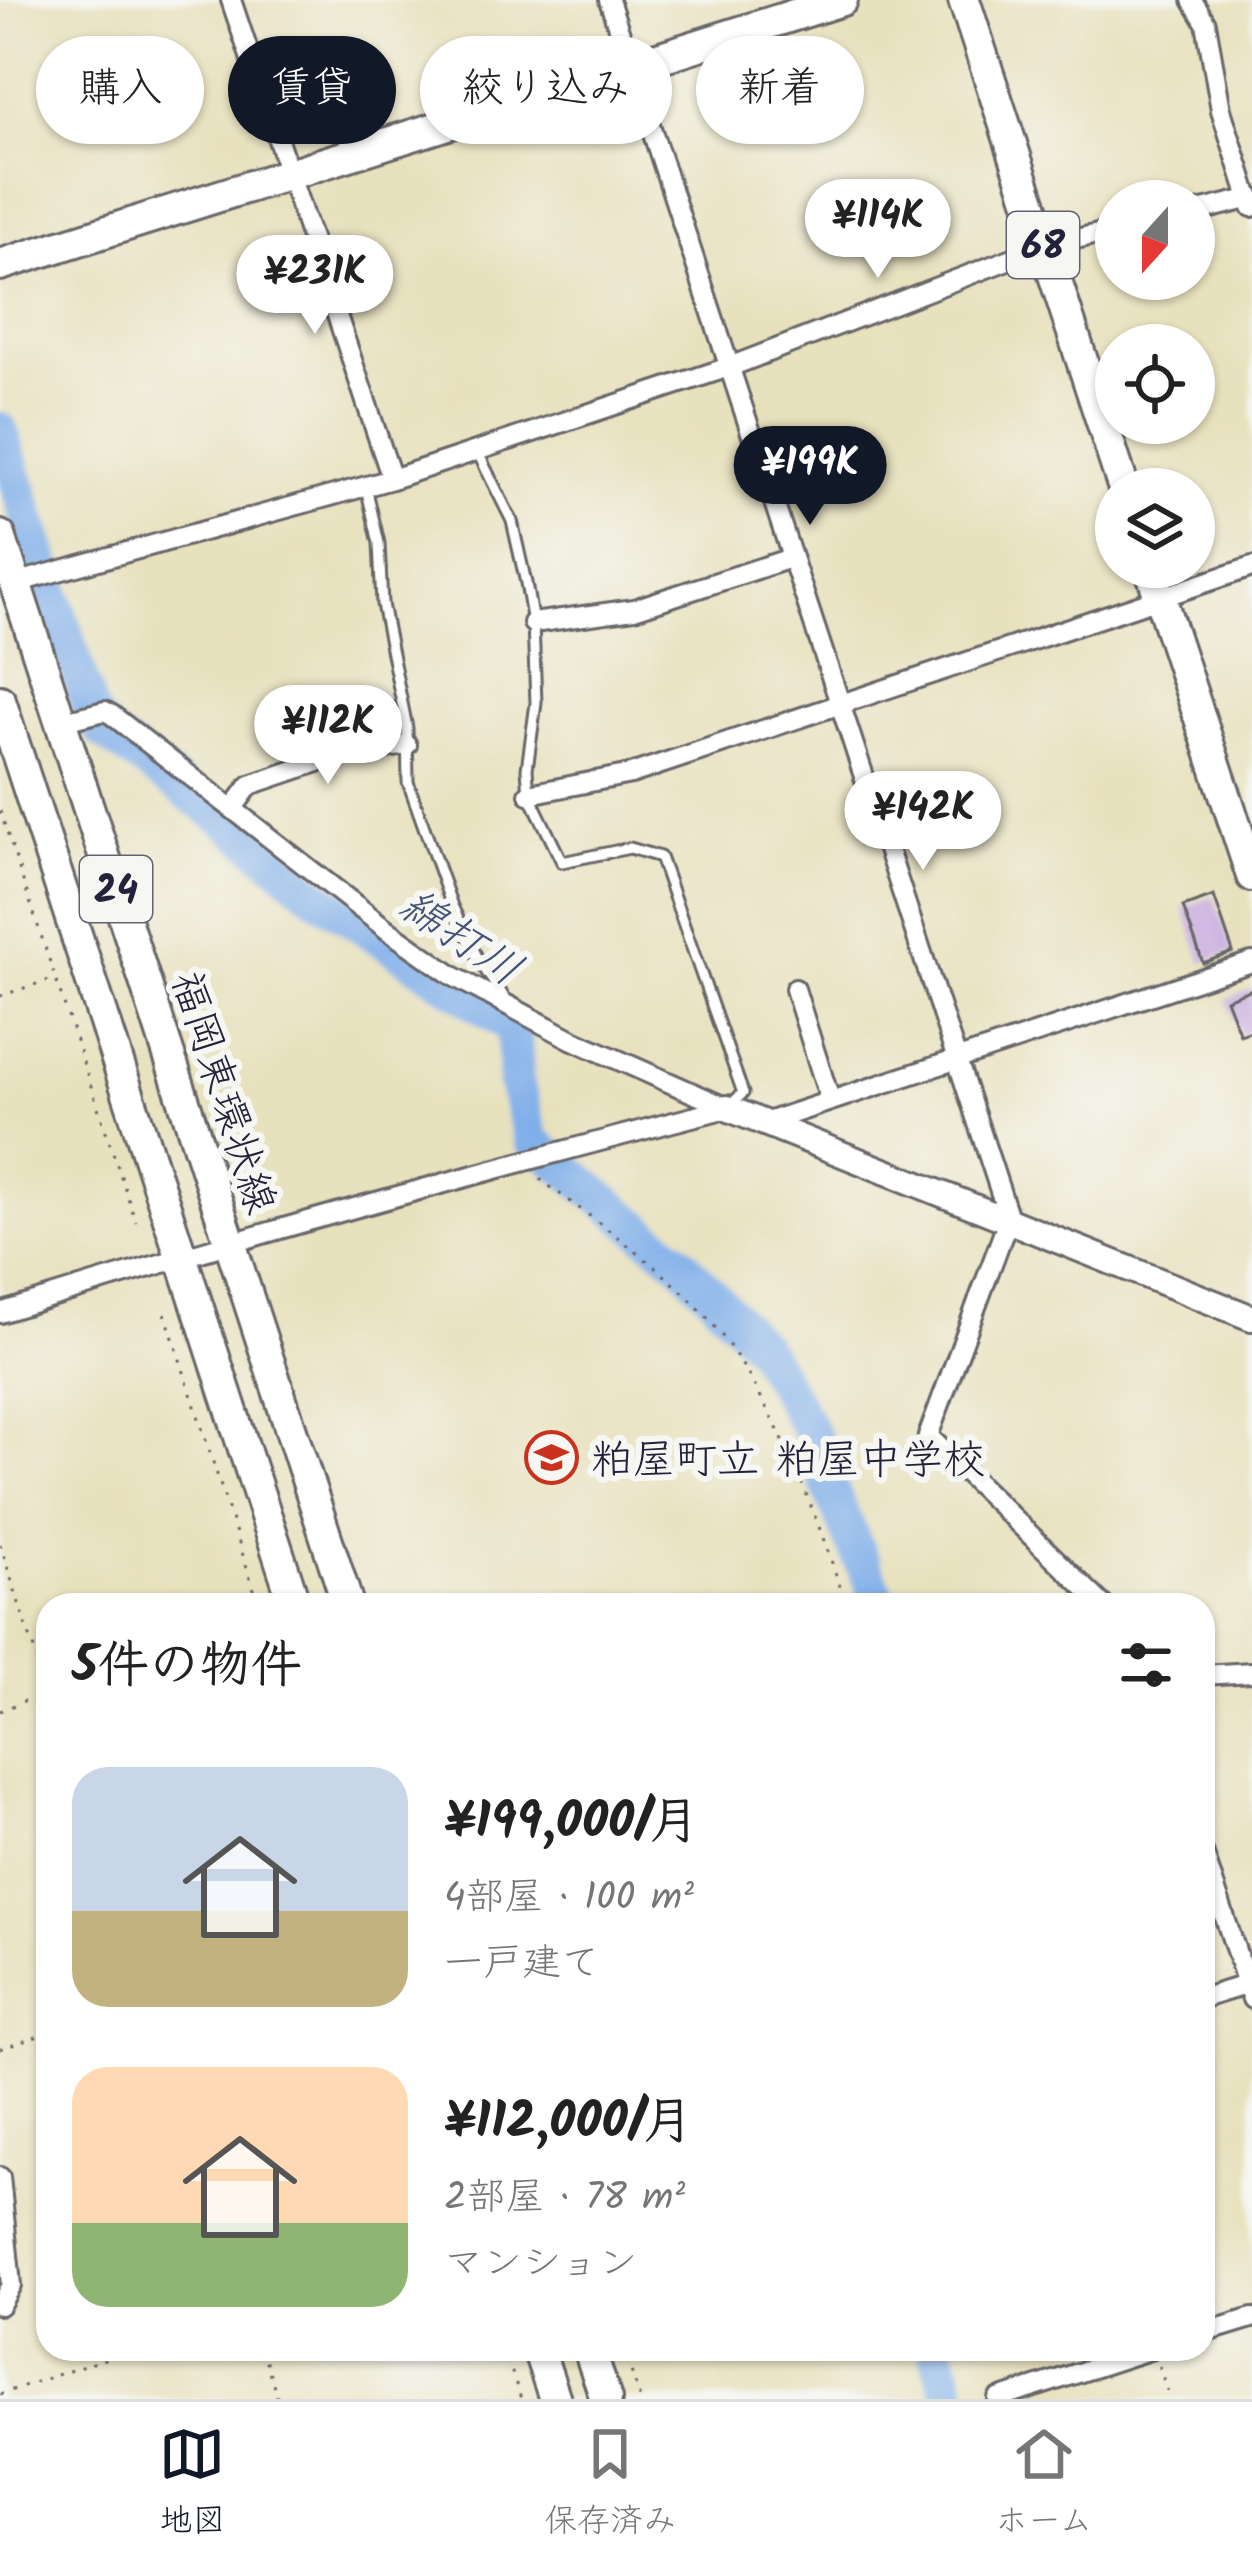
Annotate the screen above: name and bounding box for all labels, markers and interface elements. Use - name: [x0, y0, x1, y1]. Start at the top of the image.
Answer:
- chip: 購入: [36, 36, 204, 144]
- chip: 賃貸: [228, 36, 396, 144]
- chip: 絞り込み: [420, 36, 672, 144]
- chip: 新着: [696, 36, 864, 144]
- pin: ¥114K: [794, 179, 962, 281]
- north arrow: [1095, 180, 1215, 300]
- map controls: [1095, 180, 1215, 588]
- text: ¥114K: [832, 187, 924, 249]
- road number: 68: [1007, 212, 1079, 278]
- pin: ¥231K: [231, 235, 399, 337]
- text: ¥231K: [263, 243, 367, 305]
- button: locate: [1095, 324, 1215, 444]
- pin: ¥199K: [726, 426, 894, 528]
- text: ¥199K: [761, 434, 859, 496]
- button: layers: [1095, 468, 1215, 588]
- pin: ¥112K: [244, 685, 412, 787]
- text: ¥112K: [281, 693, 375, 755]
- pin: ¥142K: [839, 771, 1007, 873]
- text: ¥142K: [871, 779, 975, 841]
- road number: 24: [80, 856, 152, 922]
- water label: 綿打川: [384, 872, 536, 1007]
- street label: 福岡東環状線: [151, 963, 292, 1223]
- place label: 粕屋町立 粕屋中学校: [591, 1428, 986, 1495]
- school or university icon: 粕屋町立 粕屋中学校: [524, 1430, 580, 1486]
- text: 5件の物件: [72, 1627, 302, 1708]
- icon: filters: [1113, 1632, 1179, 1698]
- text: ¥199,000/月: [444, 1783, 700, 1864]
- icon: home: [168, 1815, 312, 1959]
- text: 4部屋 · 100 m²: [444, 1868, 694, 1930]
- text: 一戸建て: [444, 1934, 600, 1996]
- text: ¥112,000/月: [444, 2083, 693, 2164]
- icon: home: [168, 2115, 312, 2259]
- text: 2部屋 · 78 m²: [444, 2168, 685, 2230]
- text: マンション: [444, 2234, 637, 2296]
- tab: 地図: [159, 2421, 225, 2549]
- tab: 保存済み: [544, 2421, 676, 2549]
- tab: ホーム: [995, 2421, 1093, 2549]

